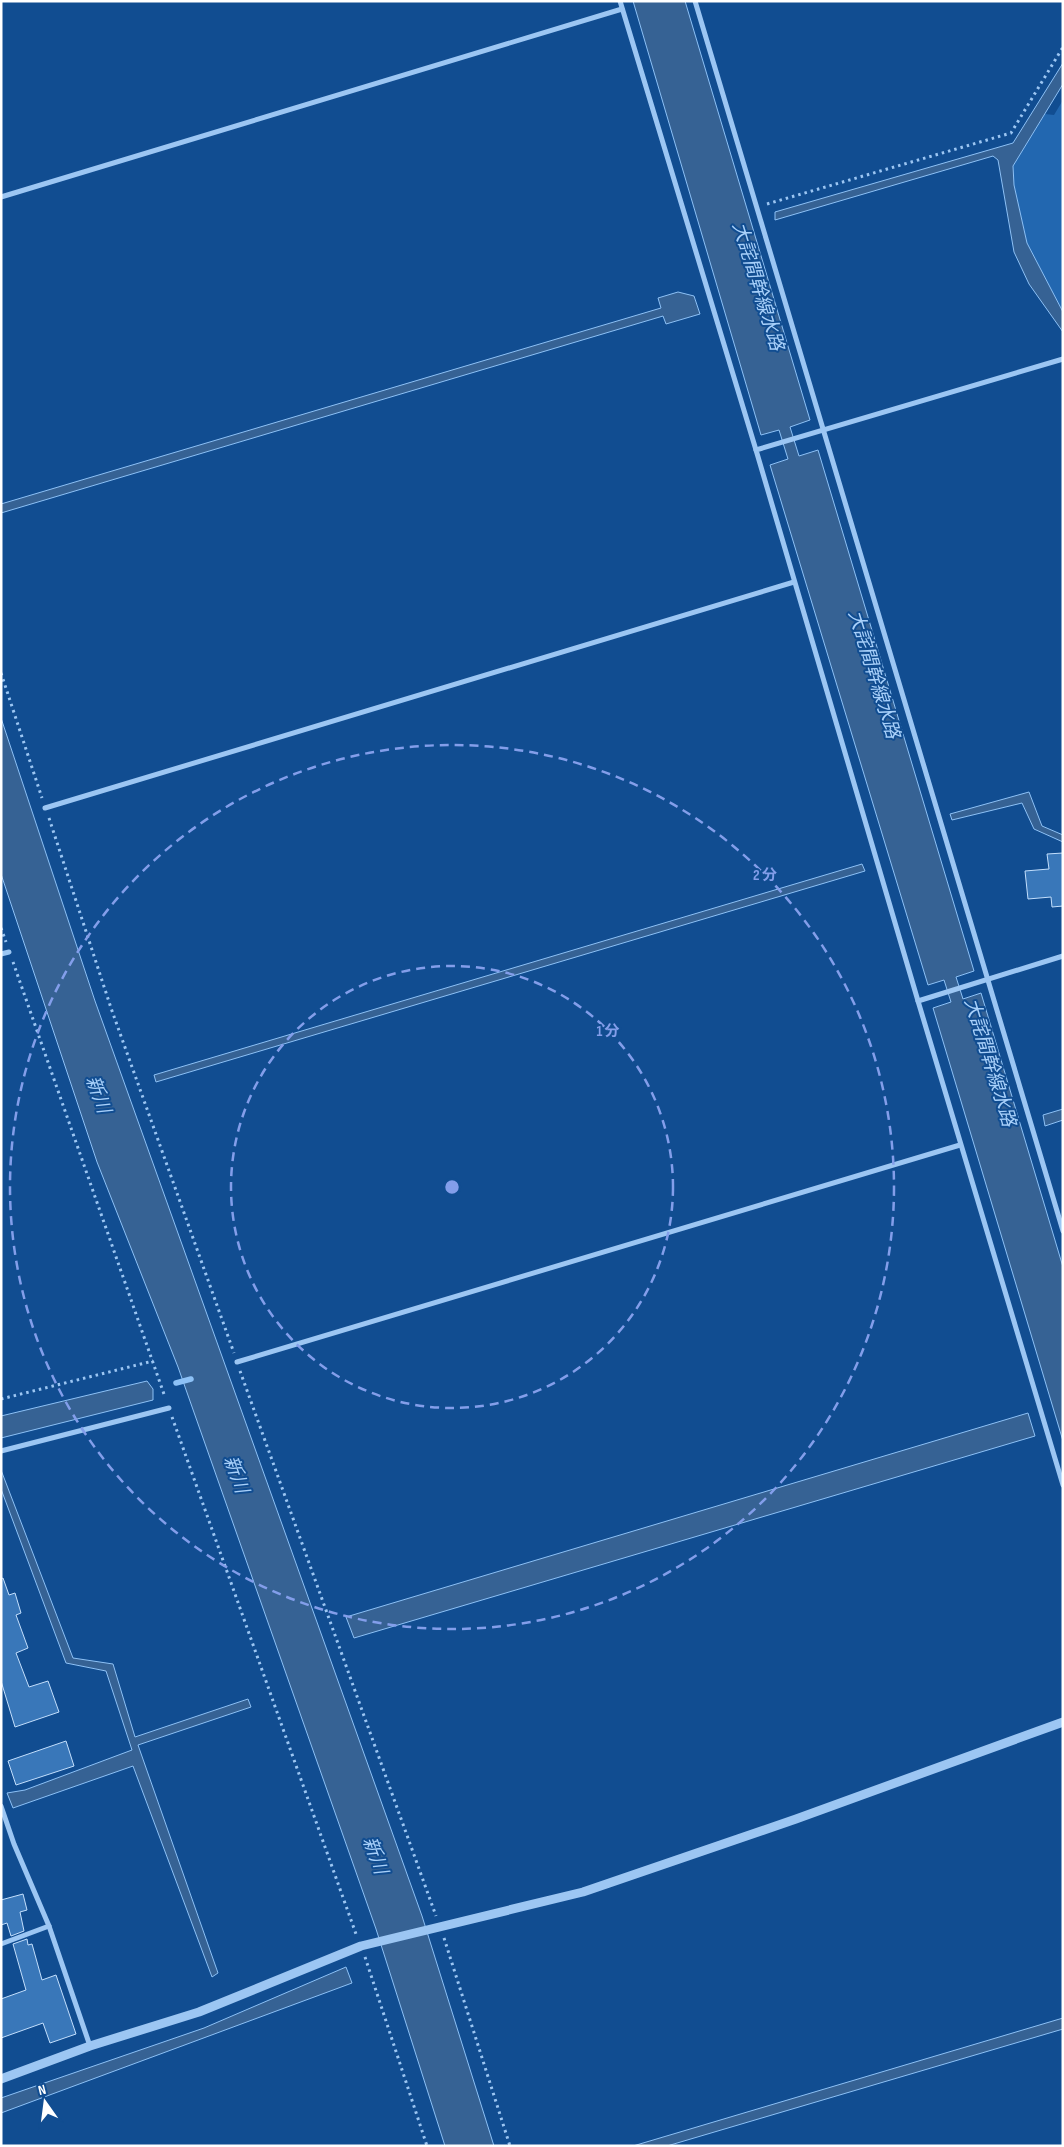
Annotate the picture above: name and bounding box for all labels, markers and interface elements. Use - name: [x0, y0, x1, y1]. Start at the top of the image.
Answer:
- water label: 大詫間幹線水路: [727, 219, 789, 355]
- water label: 大詫間幹線水路: [843, 607, 905, 743]
- text: 2 分: [753, 866, 777, 885]
- water label: 大詫間幹線水路: [959, 995, 1021, 1131]
- text: 1 分: [596, 1022, 620, 1041]
- water label: 新川: [80, 1073, 116, 1118]
- centre of rings: [443, 1178, 461, 1196]
- water label: 新川: [218, 1453, 254, 1498]
- water label: 新川: [357, 1834, 393, 1879]
- north arrow: [20, 2077, 70, 2127]
- text: N: [36, 2081, 48, 2099]

